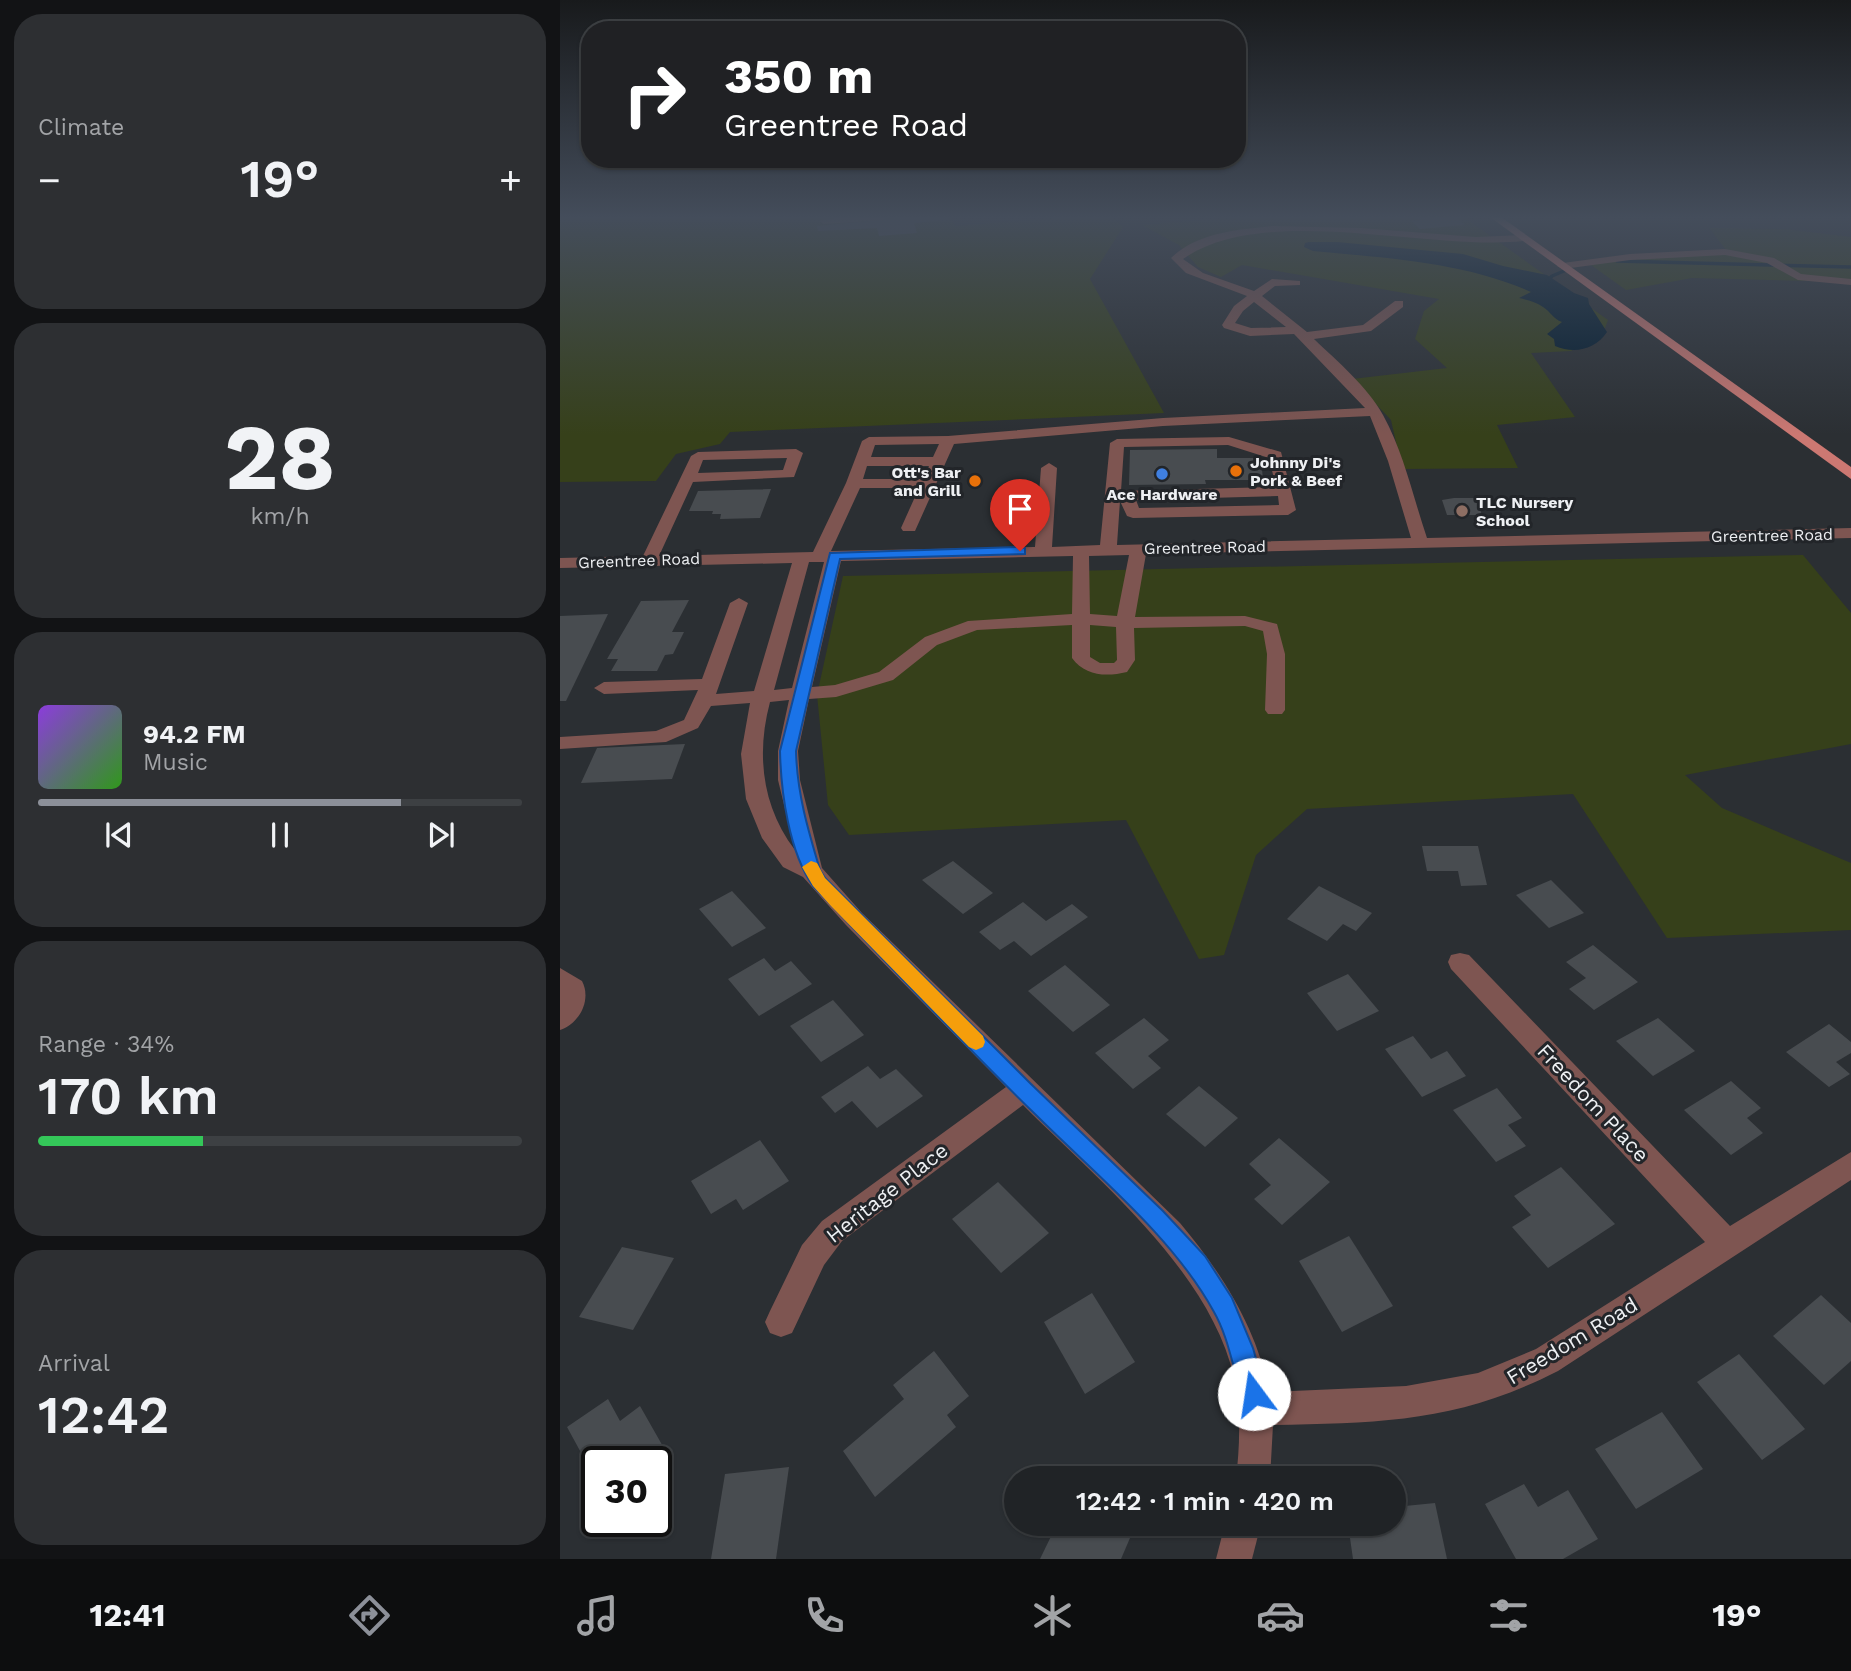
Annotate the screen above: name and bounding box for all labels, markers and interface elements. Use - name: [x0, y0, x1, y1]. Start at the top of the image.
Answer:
- text: 350 m: [724, 47, 873, 105]
- icon: right: [609, 49, 700, 140]
- text: Greentree Road: [724, 106, 968, 144]
- text: Climate: [38, 114, 124, 141]
- text: 19°: [241, 149, 319, 210]
- text: −: [38, 158, 61, 202]
- text: +: [499, 158, 522, 202]
- text: 28: [224, 404, 336, 511]
- place label: Johnny Di's Pork & Beef: [1250, 453, 1343, 490]
- place label: Ott's Bar and Grill: [892, 463, 962, 500]
- marker: Johnny Di's Pork & Beef: [1228, 463, 1244, 479]
- marker: Ace Hardware: [1154, 466, 1170, 482]
- marker: Ott's Bar and Grill: [967, 473, 983, 489]
- pin: [990, 479, 1050, 551]
- place label: Ace Hardware: [1106, 485, 1218, 504]
- icon: arrive: [1001, 490, 1039, 528]
- place label: TLC Nursery School: [1476, 493, 1574, 530]
- text: km/h: [250, 503, 310, 530]
- marker: TLC Nursery School: [1454, 503, 1470, 519]
- street label: Greentree Road: [1711, 525, 1833, 546]
- street label: Greentree Road: [1144, 537, 1266, 558]
- street label: Greentree Road: [578, 549, 700, 572]
- text: 94.2 FM: [143, 719, 246, 749]
- text: Music: [143, 749, 208, 776]
- icon: previous: [100, 816, 138, 854]
- icon: pause: [261, 816, 299, 854]
- icon: next: [422, 816, 460, 854]
- text: Range · 34%: [38, 1031, 174, 1058]
- street label: Freedom Place: [1532, 1038, 1654, 1167]
- text: 170 km: [38, 1066, 219, 1127]
- street label: Heritage Place: [821, 1137, 953, 1248]
- street label: Freedom Road: [1502, 1292, 1642, 1390]
- text: Arrival: [38, 1350, 110, 1377]
- position arrow: [1217, 1357, 1291, 1431]
- text: 12:42: [38, 1385, 169, 1446]
- speed limit sign: 30: [581, 1446, 672, 1537]
- text: 12:42 · 1 min · 420 m: [1076, 1486, 1334, 1516]
- icon: directions: [345, 1591, 394, 1640]
- icon: music: [573, 1591, 622, 1640]
- icon: phone: [800, 1591, 849, 1640]
- icon: climate: [1028, 1591, 1077, 1640]
- icon: car: [1256, 1591, 1305, 1640]
- icon: filters: [1484, 1591, 1533, 1640]
- text: 12:41: [89, 1596, 166, 1634]
- text: 19°: [1712, 1596, 1761, 1634]

